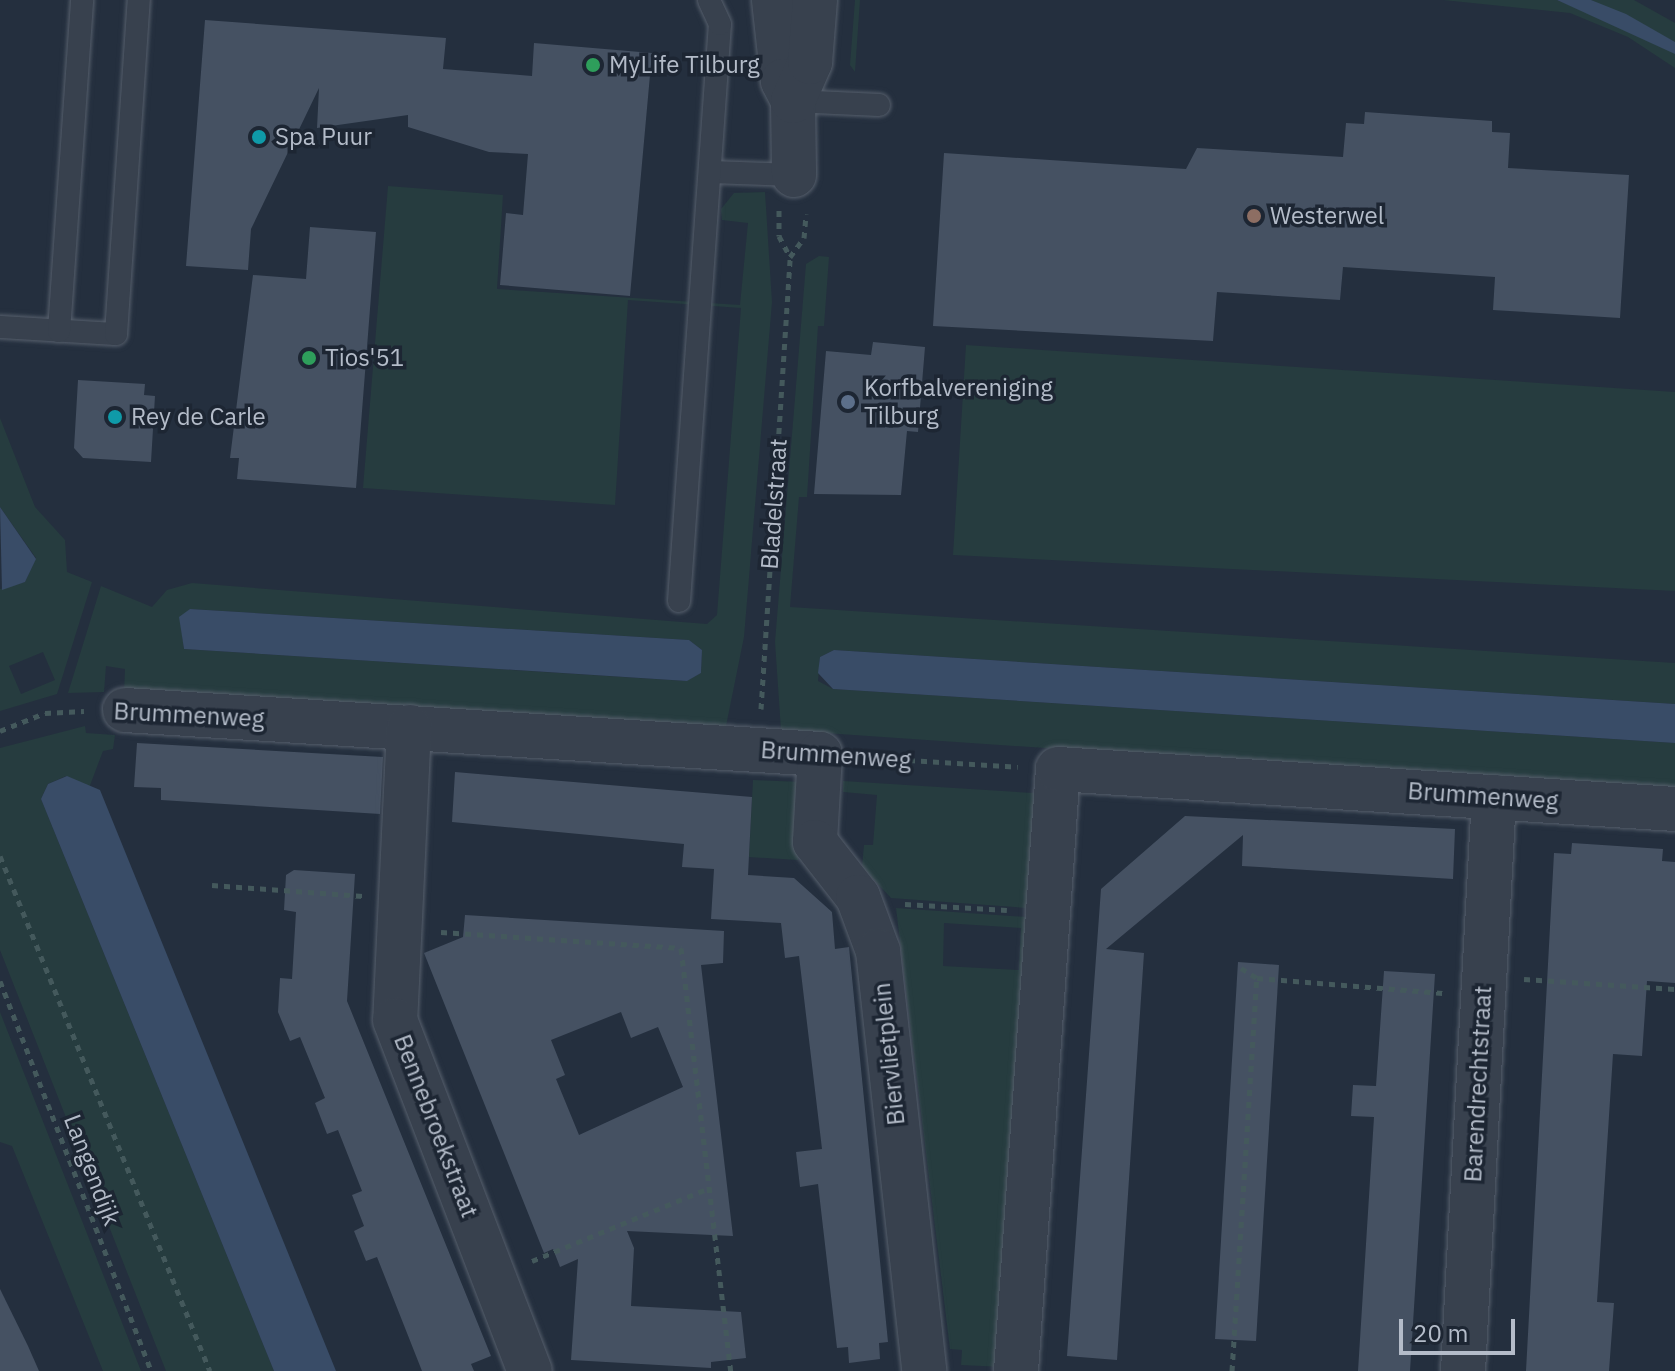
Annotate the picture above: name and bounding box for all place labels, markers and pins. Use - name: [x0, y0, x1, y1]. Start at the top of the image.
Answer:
- place label: MyLife Tilburg: [609, 51, 760, 79]
- marker: MyLife Tilburg: [584, 56, 602, 74]
- place label: Spa Puur: [275, 123, 372, 151]
- marker: Spa Puur: [250, 128, 268, 146]
- place label: Westerwel: [1270, 202, 1384, 230]
- marker: Westerwel: [1245, 207, 1263, 225]
- place label: Tios'51: [325, 344, 404, 372]
- marker: Tios'51: [300, 349, 318, 367]
- place label: Korfbalvereniging Tilburg: [864, 374, 1053, 430]
- marker: Korfbalvereniging Tilburg: [839, 393, 857, 411]
- place label: Rey de Carle: [131, 403, 266, 431]
- marker: Rey de Carle: [106, 408, 124, 426]

